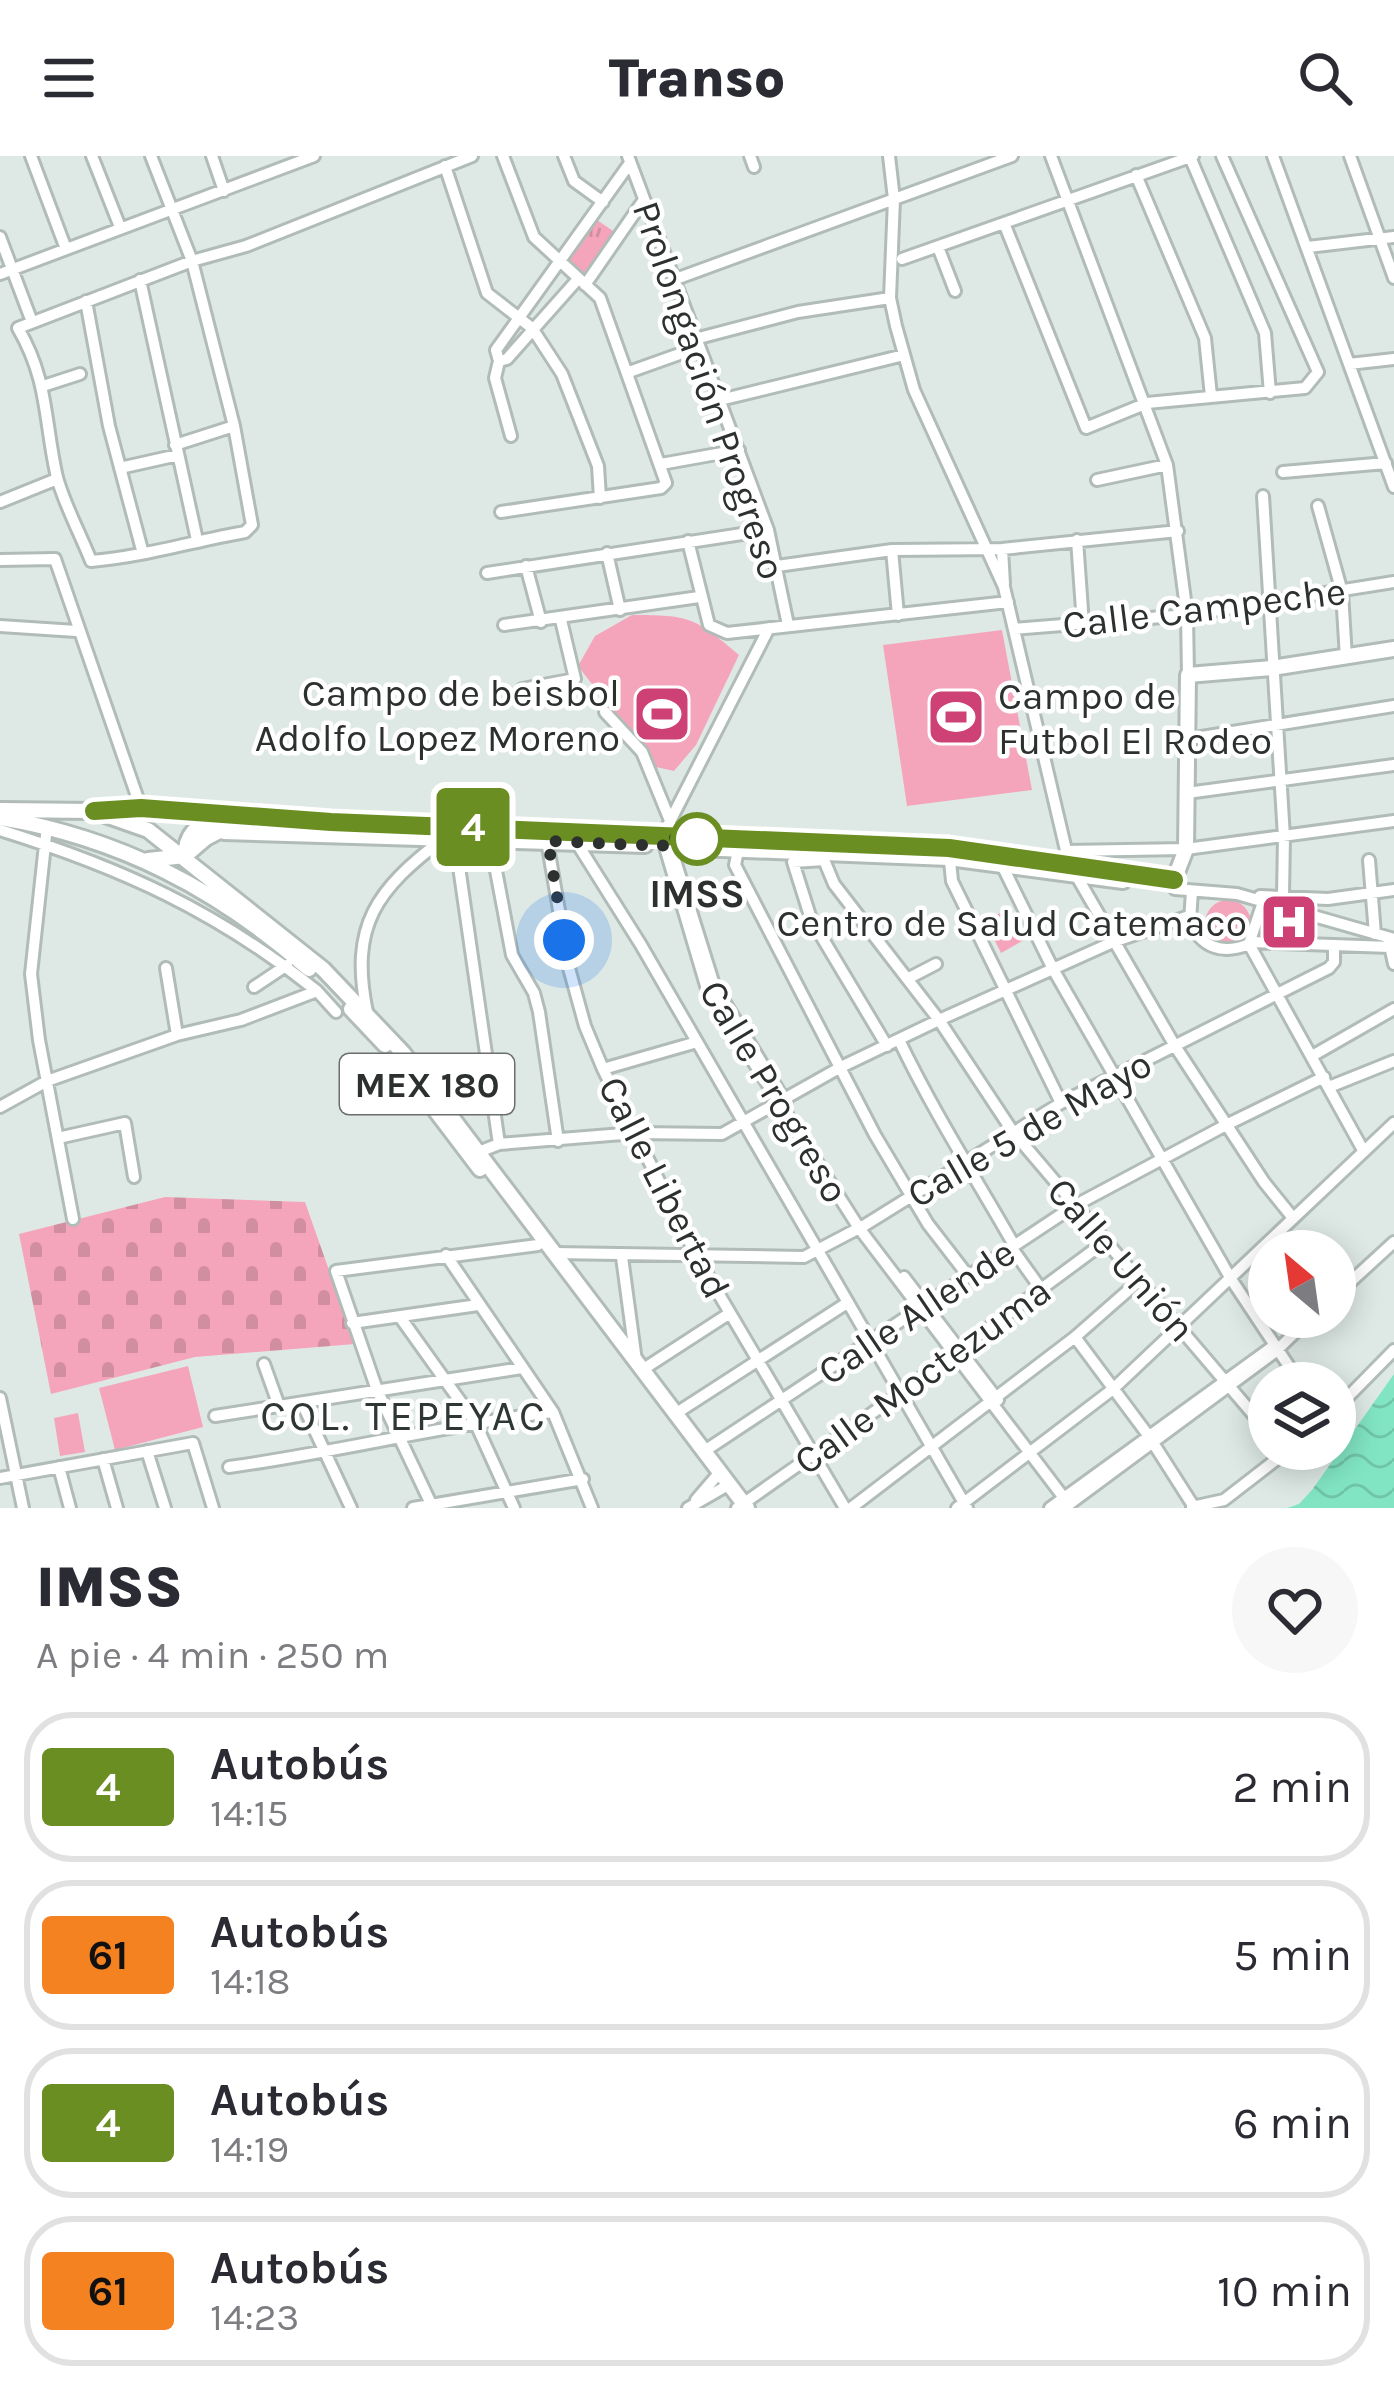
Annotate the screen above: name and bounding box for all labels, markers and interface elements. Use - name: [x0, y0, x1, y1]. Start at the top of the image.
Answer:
- icon: menu: [36, 45, 102, 111]
- icon: search: [1292, 45, 1358, 111]
- text: Transo: [609, 46, 785, 110]
- street label: Prolongación Progreso: [623, 195, 795, 586]
- street label: Calle Campeche: [1060, 568, 1348, 648]
- place label: Campo de beisbol Adolfo Lopez Moreno: [255, 670, 620, 761]
- place label: Campo de Futbol El Rodeo: [998, 673, 1272, 764]
- sports icon: Campo de beisbol Adolfo Lopez Moreno: [631, 683, 693, 745]
- sports icon: Campo de Futbol El Rodeo: [925, 686, 987, 748]
- line badge: 4: [434, 788, 512, 866]
- text: 4: [461, 802, 486, 852]
- marker: IMSS: [672, 814, 722, 864]
- place label: IMSS: [649, 871, 745, 917]
- hospital icon: Centro de Salud Catemaco: [1258, 891, 1320, 953]
- place label: Centro de Salud Catemaco: [776, 900, 1247, 946]
- your location: [534, 910, 594, 970]
- street label: Calle Progreso: [690, 972, 859, 1211]
- street label: Calle 5 de Mayo: [899, 1040, 1160, 1217]
- road number: MEX 180: [340, 1054, 514, 1114]
- street label: Calle Libertad: [588, 1069, 740, 1306]
- street label: Calle Unión: [1038, 1168, 1205, 1351]
- street label: Calle Allende: [809, 1229, 1024, 1394]
- north arrow: [1248, 1230, 1356, 1338]
- map controls: [1248, 1230, 1356, 1470]
- street label: Calle Moctezuma: [785, 1267, 1060, 1484]
- button: layers: [1248, 1362, 1356, 1470]
- district label: COL. TEPEYAC: [260, 1391, 548, 1441]
- button: heart: [1232, 1547, 1358, 1673]
- text: IMSS: [36, 1554, 183, 1620]
- text: A pie · 4 min · 250 m: [36, 1632, 389, 1678]
- text: Autobús: [210, 1738, 389, 1790]
- text: 2 min: [1233, 1761, 1352, 1813]
- text: 4: [96, 1762, 121, 1812]
- text: 14:15: [210, 1790, 289, 1836]
- text: Autobús: [210, 1906, 389, 1958]
- text: 5 min: [1233, 1929, 1352, 1981]
- text: 61: [88, 1930, 128, 1980]
- text: 14:18: [210, 1958, 291, 2004]
- text: Autobús: [210, 2074, 389, 2126]
- text: 6 min: [1233, 2097, 1352, 2149]
- text: 4: [96, 2098, 121, 2148]
- text: 14:19: [210, 2126, 289, 2172]
- text: Autobús: [210, 2242, 389, 2294]
- text: 10 min: [1217, 2265, 1352, 2317]
- text: 61: [88, 2266, 128, 2316]
- text: 14:23: [210, 2294, 299, 2340]

